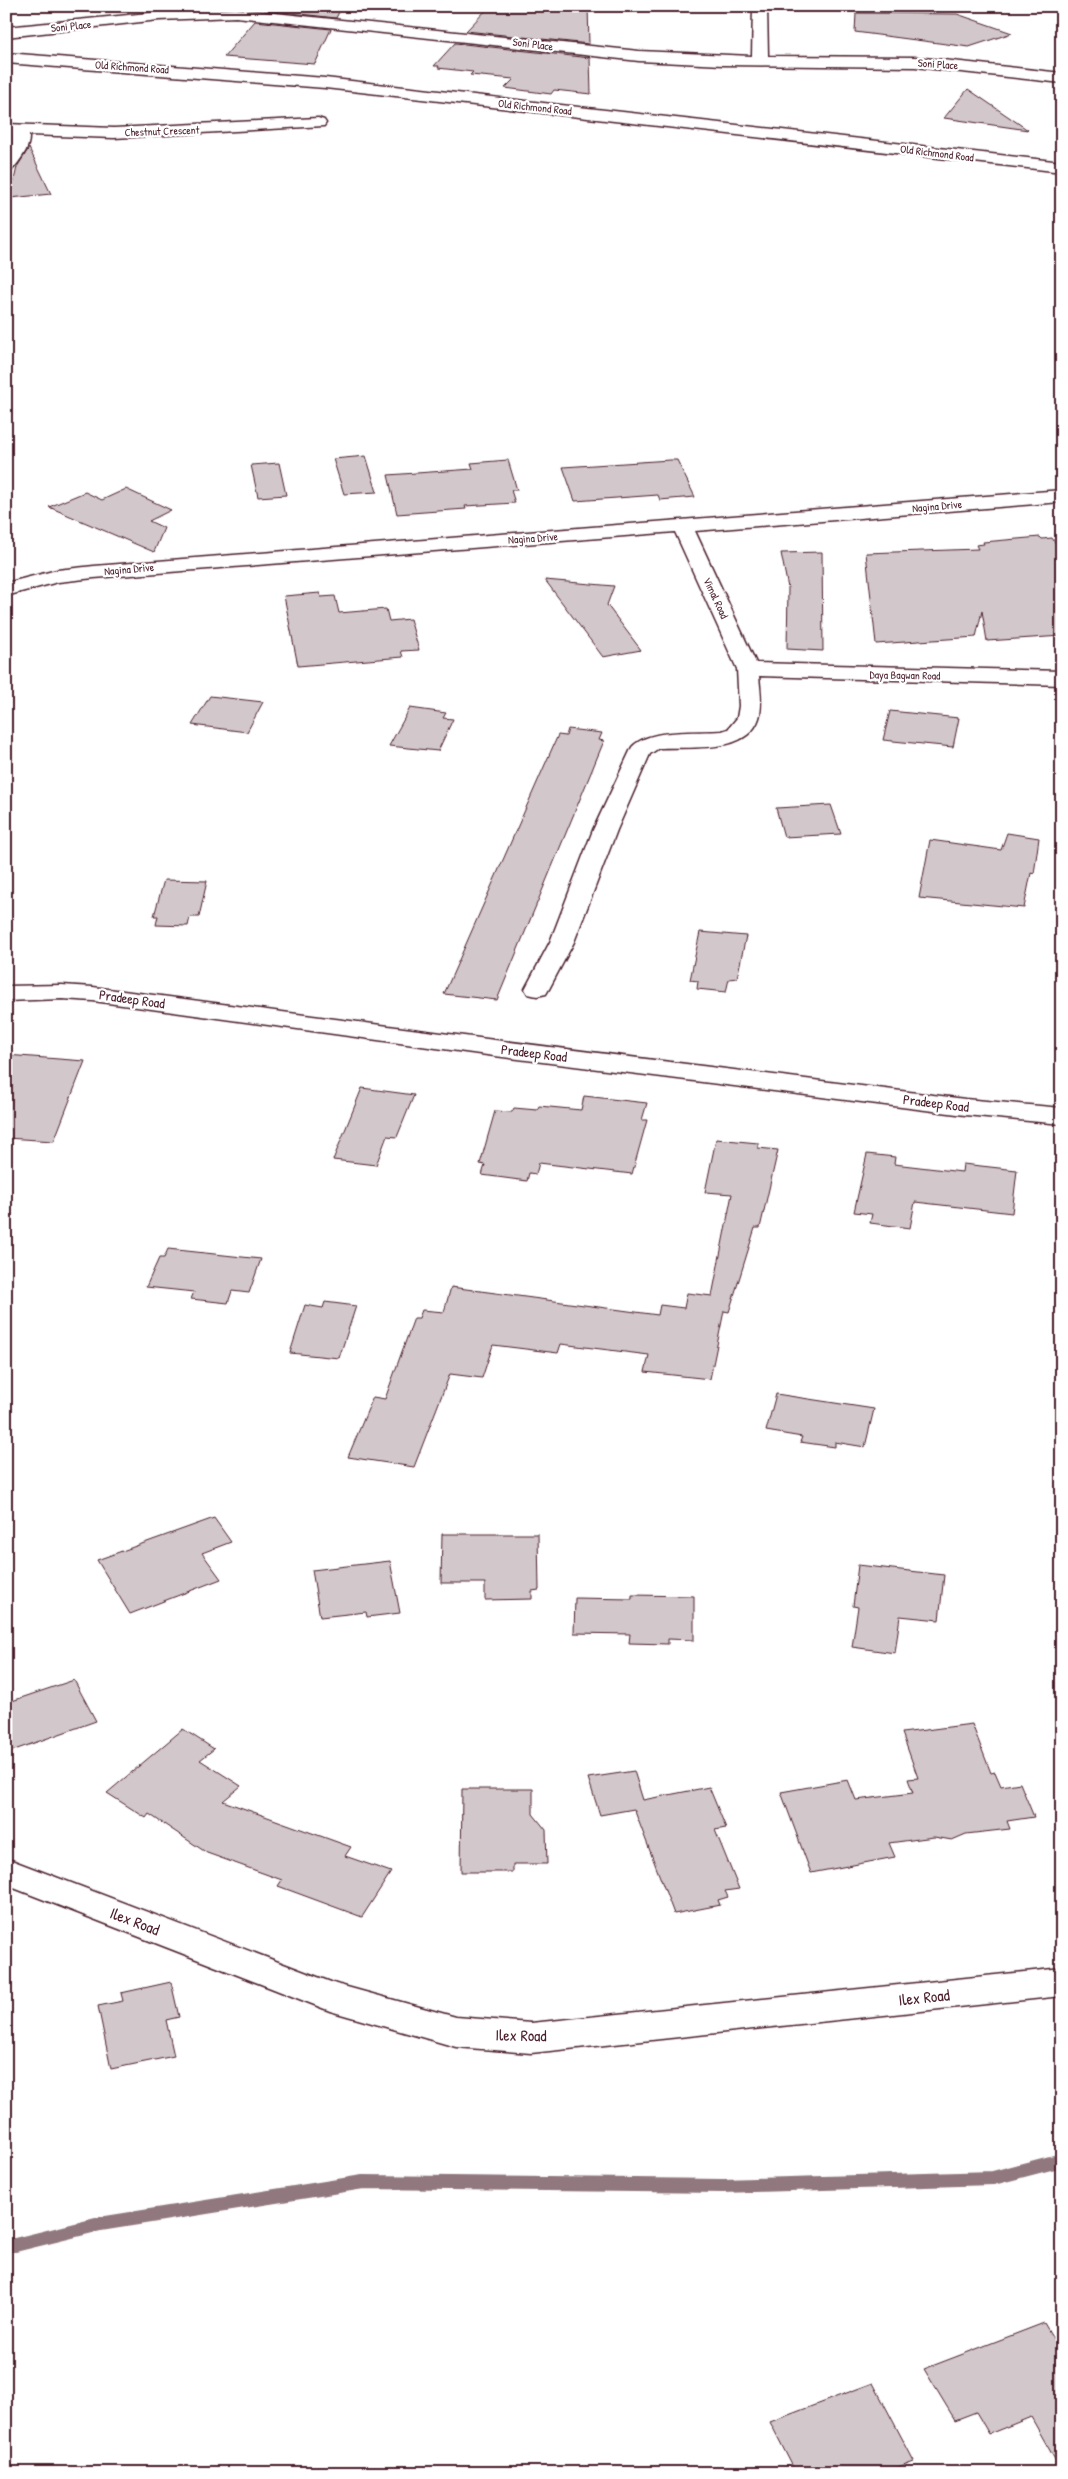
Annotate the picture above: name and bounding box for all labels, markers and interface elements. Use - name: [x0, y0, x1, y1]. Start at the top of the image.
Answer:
- street label: Soni Place: [50, 17, 93, 35]
- street label: Soni Place: [512, 35, 555, 53]
- street label: Soni Place: [917, 56, 959, 72]
- street label: Old Richmond Road: [95, 57, 170, 77]
- street label: Old Richmond Road: [497, 96, 573, 118]
- street label: Chestnut Crescent: [124, 123, 200, 139]
- street label: Old Richmond Road: [899, 142, 975, 165]
- street label: Nagina Drive: [911, 497, 963, 515]
- street label: Nagina Drive: [508, 529, 559, 547]
- street label: Nagina Drive: [103, 560, 155, 578]
- street label: Vimal Road: [700, 575, 732, 621]
- street label: Daya Bagwan Road: [870, 667, 941, 683]
- street label: Pradeep Road: [98, 984, 167, 1014]
- street label: Pradeep Road: [500, 1039, 569, 1067]
- street label: Pradeep Road: [902, 1089, 971, 1117]
- street label: Ilex Road: [107, 1902, 163, 1940]
- street label: Ilex Road: [897, 1983, 951, 2011]
- street label: Ilex Road: [495, 2024, 547, 2046]

